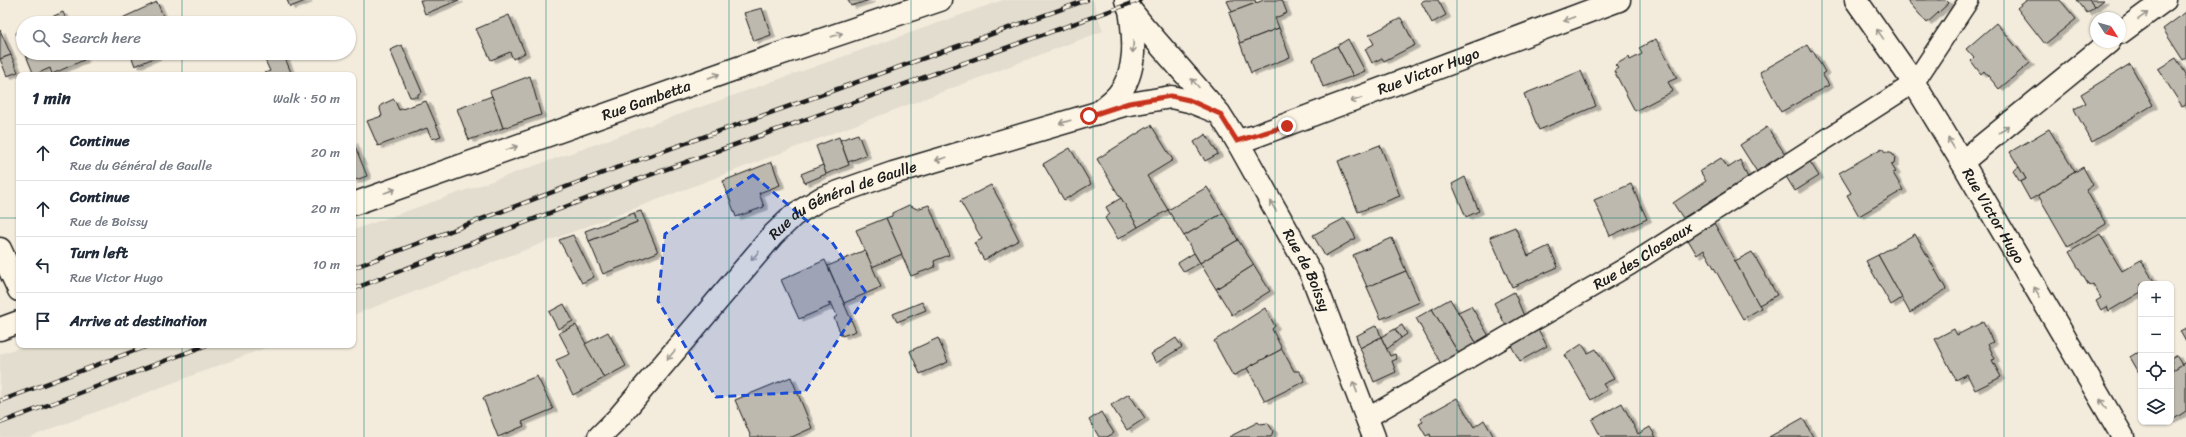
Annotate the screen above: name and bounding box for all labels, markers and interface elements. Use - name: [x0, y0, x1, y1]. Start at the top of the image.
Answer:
- north arrow: [2090, 12, 2126, 48]
- one-way arrow: [2137, 12, 2148, 20]
- one-way arrow: [1564, 15, 1576, 23]
- search box: [16, 16, 356, 60]
- text: Search here: [62, 25, 141, 51]
- icon: search: [30, 27, 52, 49]
- one-way arrow: [1875, 28, 1883, 40]
- one-way arrow: [831, 30, 843, 38]
- one-way arrow: [1130, 40, 1137, 53]
- street label: Rue Victor Hugo: [1374, 40, 1484, 102]
- street label: Rue Gambetta: [598, 72, 695, 128]
- one-way arrow: [707, 72, 719, 80]
- one-way arrow: [1190, 78, 1199, 89]
- text: 1 min: [32, 83, 71, 113]
- text: Walk · 50 m: [273, 87, 340, 110]
- one-way arrow: [1351, 96, 1363, 104]
- route start: [1080, 107, 1098, 125]
- route end: [1278, 117, 1296, 135]
- one-way arrow: [1059, 119, 1072, 127]
- one-way arrow: [1998, 124, 2009, 133]
- text: Continue: [70, 128, 130, 154]
- one-way arrow: [1946, 137, 1954, 149]
- text: 20 m: [311, 141, 340, 164]
- icon: ahead: [32, 142, 54, 164]
- one-way arrow: [506, 144, 519, 151]
- text: Rue du Général de Gaulle: [70, 154, 212, 177]
- street label: Rue du Général de Gaulle: [762, 154, 920, 246]
- one-way arrow: [934, 156, 947, 163]
- street label: Rue Victor Hugo: [1955, 163, 2032, 269]
- text: Continue: [70, 184, 130, 210]
- one-way arrow: [383, 187, 395, 195]
- text: 20 m: [311, 197, 340, 220]
- icon: ahead: [32, 198, 54, 220]
- one-way arrow: [1269, 200, 1277, 212]
- text: Rue de Boissy: [70, 210, 148, 233]
- street label: Rue des Closeaux: [1588, 215, 1698, 297]
- street label: Rue de Boissy: [1276, 224, 1338, 316]
- text: Turn left: [70, 240, 128, 266]
- one-way arrow: [750, 250, 759, 261]
- text: 10 m: [313, 253, 340, 276]
- icon: left: [32, 254, 54, 276]
- text: Rue Victor Hugo: [70, 266, 163, 289]
- map controls: [2138, 281, 2174, 425]
- button: +: [2138, 281, 2174, 317]
- one-way arrow: [2033, 286, 2041, 298]
- text: Arrive at destination: [70, 308, 207, 334]
- icon: arrive: [32, 310, 54, 332]
- button: −: [2138, 317, 2174, 353]
- one-way arrow: [666, 349, 675, 360]
- button: locate: [2138, 353, 2174, 389]
- one-way arrow: [1351, 382, 1359, 394]
- button: layers: [2138, 389, 2174, 425]
- one-way arrow: [2099, 398, 2107, 410]

